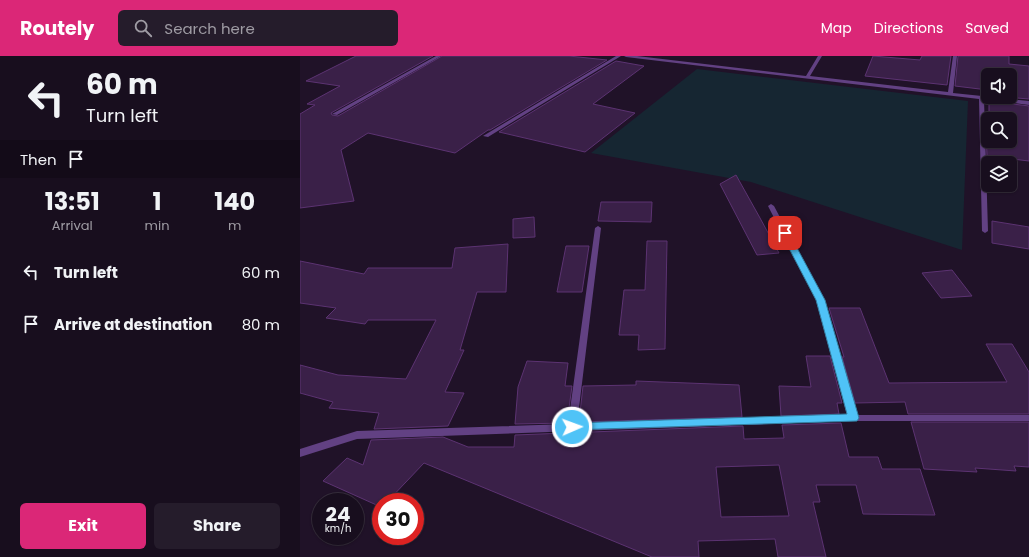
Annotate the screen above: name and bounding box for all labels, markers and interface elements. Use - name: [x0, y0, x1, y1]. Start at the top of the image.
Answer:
- search box: [118, 10, 398, 46]
- text: Routely: [20, 15, 94, 42]
- icon: search: [132, 17, 154, 39]
- text: Search here: [164, 18, 255, 39]
- text: Map: [821, 18, 852, 38]
- text: Directions: [874, 18, 943, 38]
- text: Saved: [965, 18, 1009, 38]
- text: 60 m: [86, 65, 158, 104]
- map controls: [981, 68, 1017, 192]
- button: sound: [981, 68, 1017, 104]
- icon: left: [20, 72, 72, 124]
- text: Turn left: [86, 103, 158, 128]
- button: search: [981, 112, 1017, 148]
- icon: arrive: [65, 148, 87, 170]
- text: Then: [20, 149, 57, 170]
- button: layers: [981, 156, 1017, 192]
- text: 13:51: [45, 185, 100, 218]
- text: 1: [152, 185, 162, 218]
- text: 140: [214, 185, 255, 218]
- text: Arrival: [52, 216, 93, 235]
- text: min: [145, 216, 169, 235]
- text: m: [228, 216, 241, 235]
- pin: [768, 216, 802, 250]
- icon: arrive: [774, 222, 796, 244]
- icon: left: [20, 261, 42, 283]
- text: Turn left: [54, 262, 118, 283]
- text: 60 m: [242, 262, 280, 283]
- icon: arrive: [20, 313, 42, 335]
- text: Arrive at destination: [54, 314, 212, 335]
- text: 80 m: [242, 314, 280, 335]
- position arrow: [551, 406, 593, 448]
- speed limit sign: 30: [372, 493, 424, 545]
- text: 24: [326, 500, 350, 528]
- button: Exit: [20, 503, 146, 549]
- button: Share: [154, 503, 280, 549]
- text: km/h: [325, 521, 351, 536]

